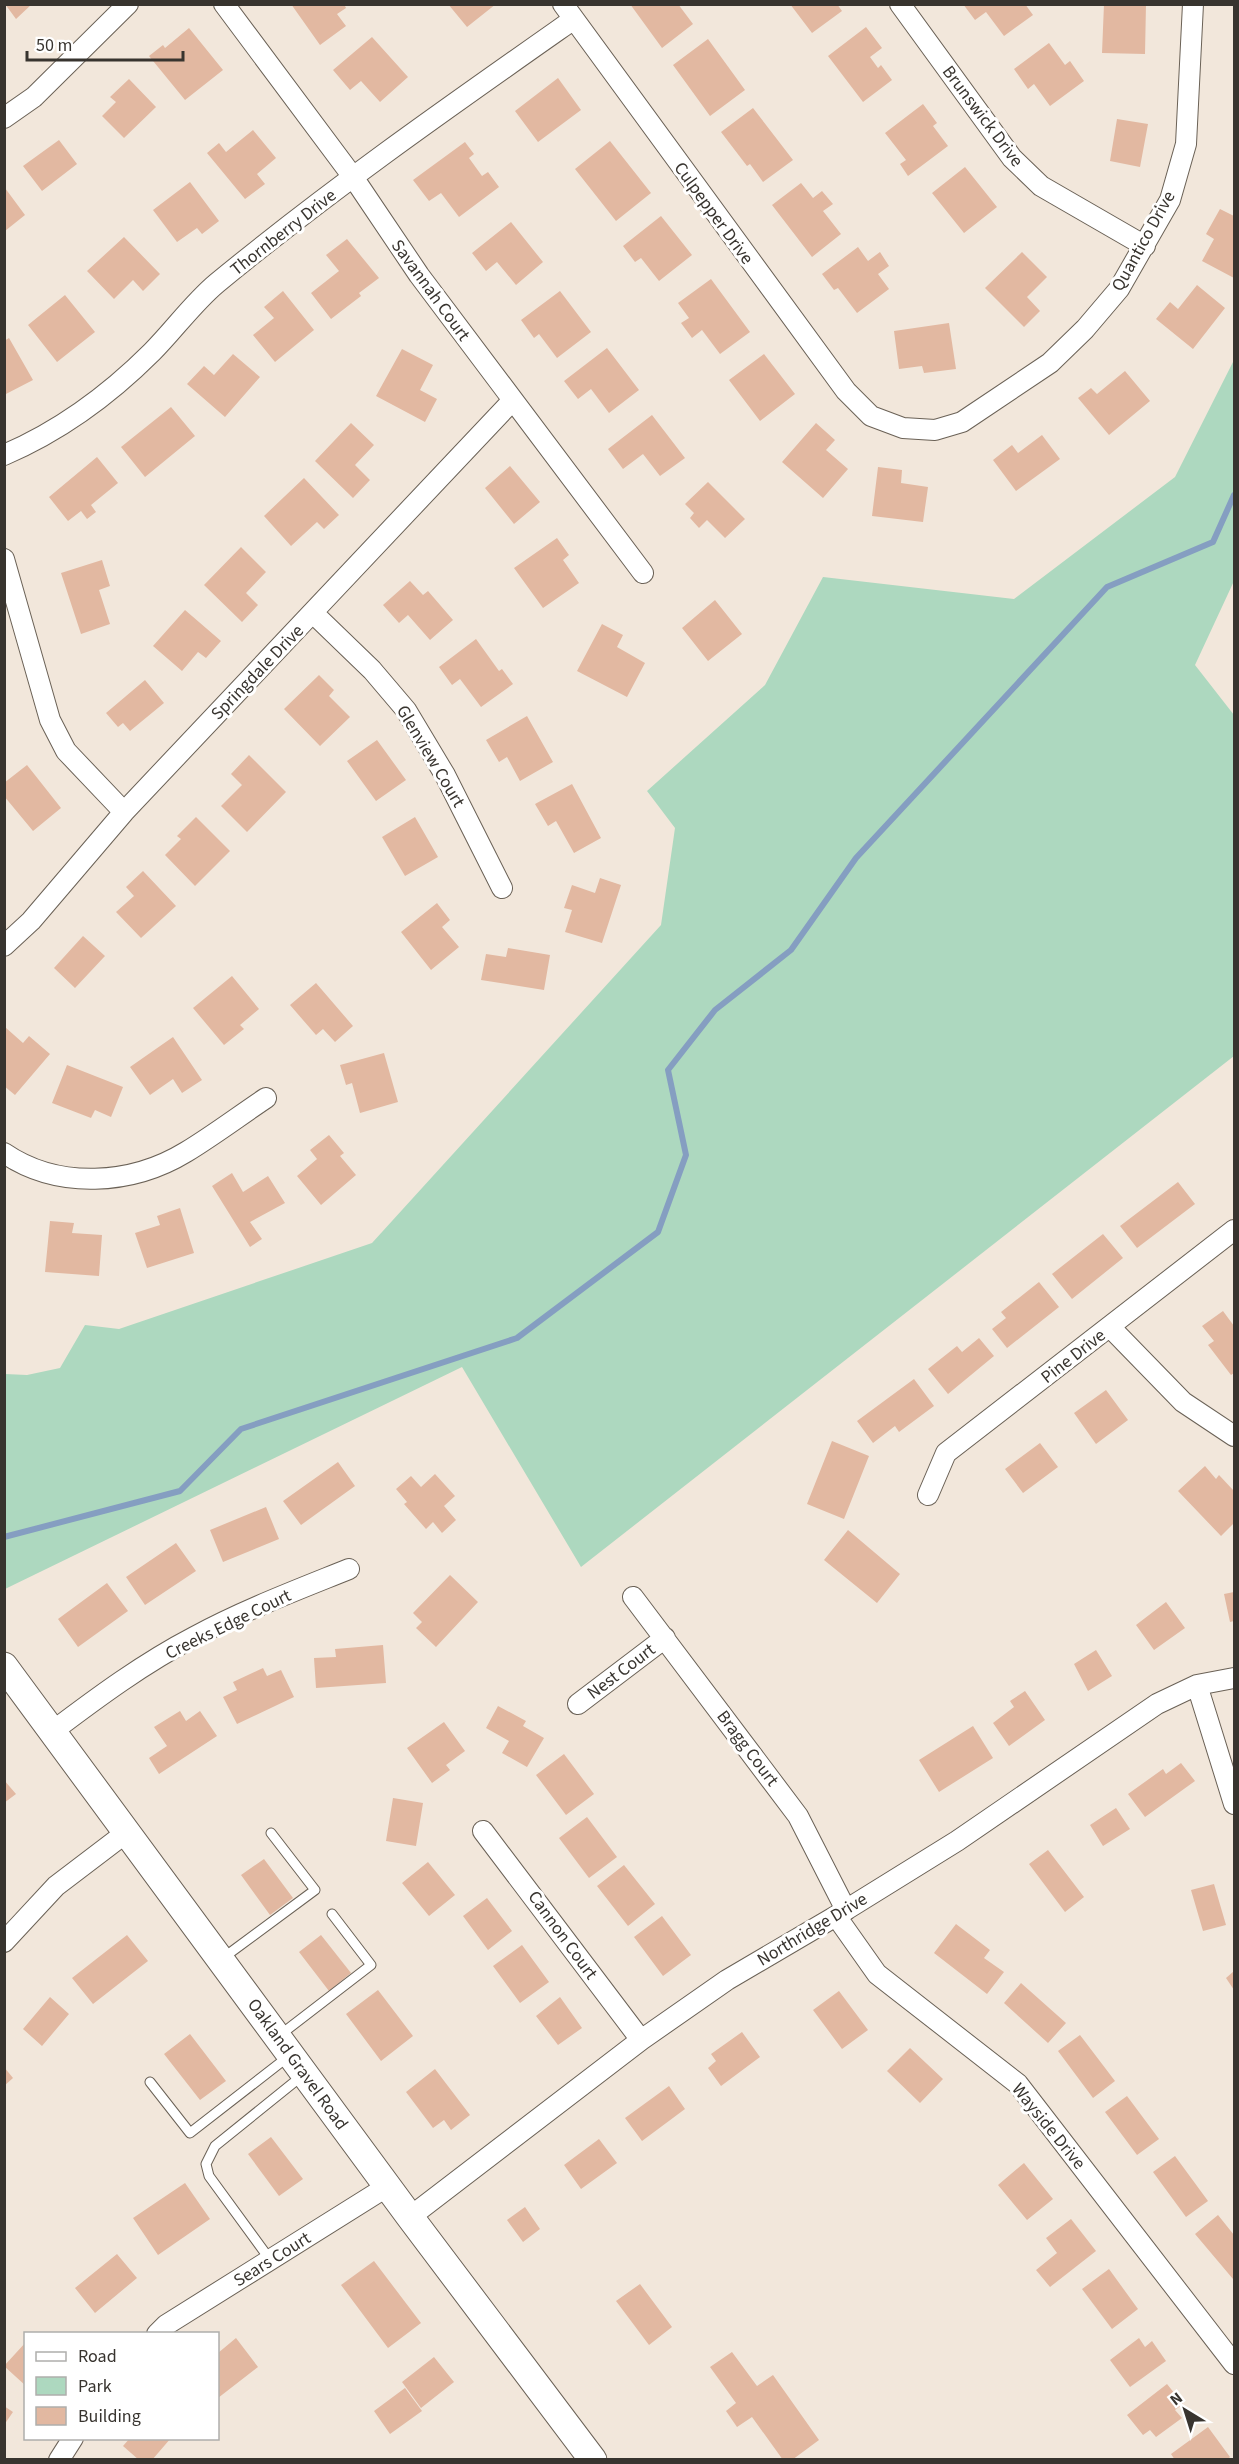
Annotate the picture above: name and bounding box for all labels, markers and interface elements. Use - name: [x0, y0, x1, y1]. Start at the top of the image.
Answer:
- scale bar: [27, 24, 183, 62]
- text: 50 m: [36, 33, 72, 58]
- street label: Brunswick Drive: [936, 60, 1029, 172]
- street label: Culpepper Drive: [668, 157, 759, 270]
- street label: Thornberry Drive: [225, 183, 342, 282]
- street label: Quantico Drive: [1106, 186, 1181, 296]
- street label: Savannah Court: [385, 234, 476, 346]
- street label: Springdale Drive: [205, 619, 310, 726]
- street label: Glenview Court: [390, 701, 471, 812]
- street label: Pine Drive: [1036, 1323, 1111, 1390]
- street label: Creeks Edge Court: [161, 1583, 295, 1666]
- street label: Nest Court: [582, 1637, 661, 1705]
- street label: Bragg Court: [711, 1705, 784, 1792]
- street label: Cannon Court: [522, 1886, 603, 1985]
- street label: Northridge Drive: [752, 1887, 872, 1972]
- street label: Oakland Gravel Road: [241, 1993, 354, 2135]
- street label: Wayside Drive: [1006, 2078, 1091, 2175]
- street label: Sears Court: [229, 2226, 316, 2293]
- legend: [24, 2332, 219, 2440]
- text: Road: [78, 2344, 117, 2369]
- text: Park: [78, 2374, 112, 2399]
- north arrow: [1155, 2380, 1215, 2440]
- text: N: [1165, 2387, 1187, 2411]
- text: Building: [78, 2404, 141, 2429]

